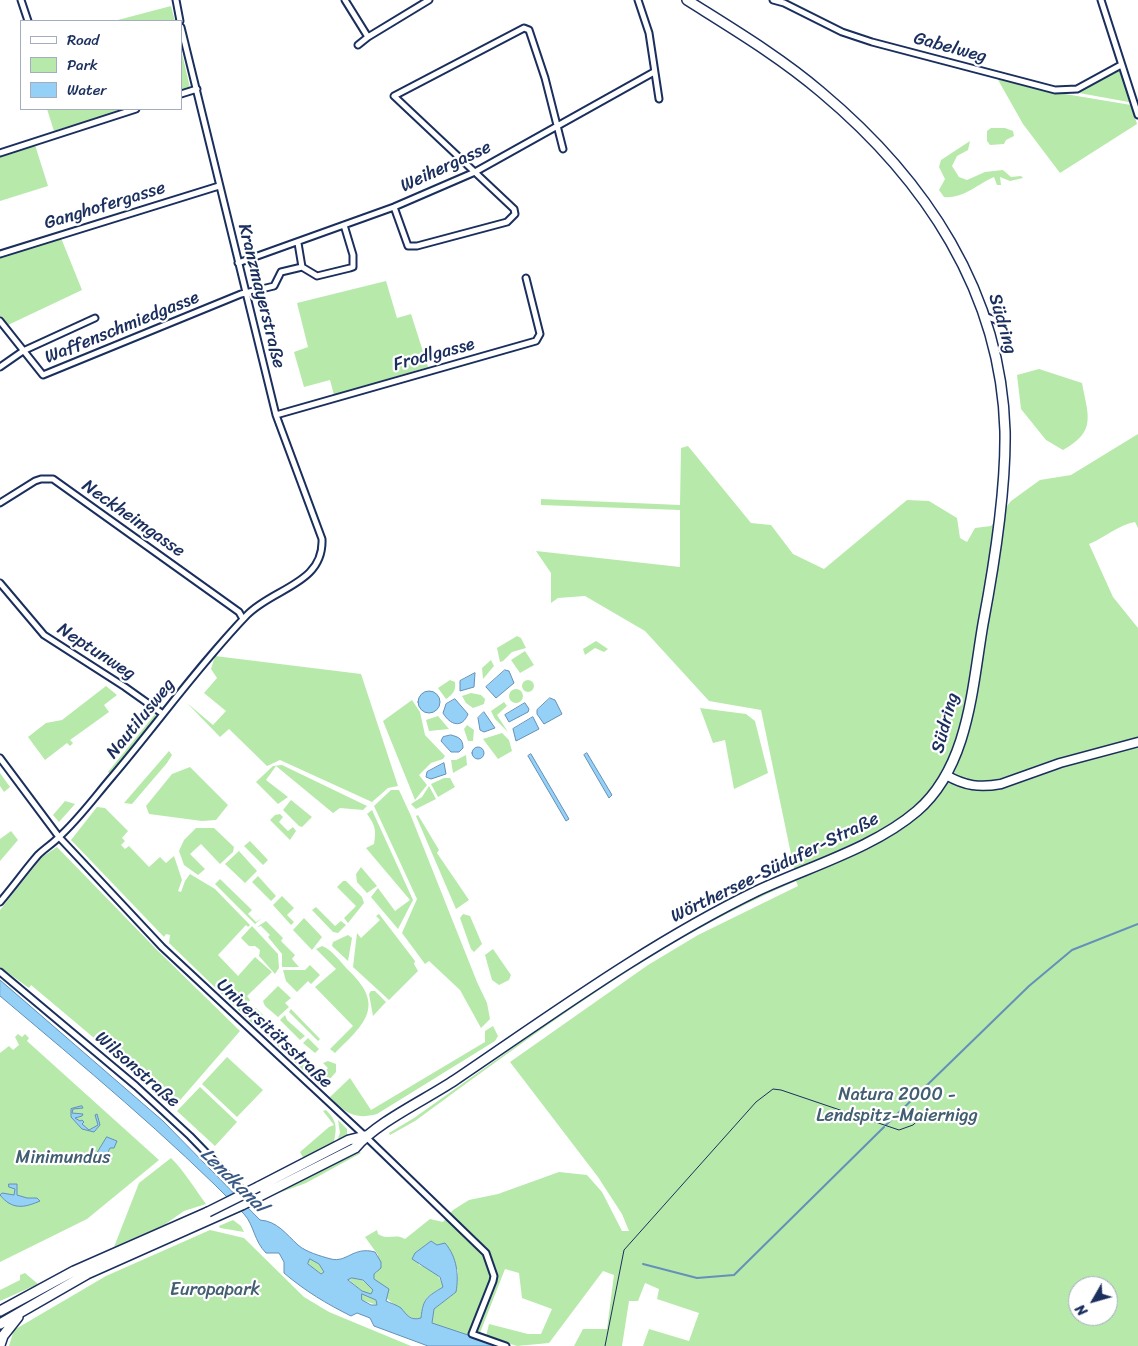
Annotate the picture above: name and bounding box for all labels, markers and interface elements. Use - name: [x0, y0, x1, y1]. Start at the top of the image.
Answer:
- legend: [20, 20, 182, 110]
- text: Road: [67, 27, 99, 53]
- street label: Gabelweg: [911, 28, 989, 68]
- text: Park: [67, 52, 98, 78]
- text: Water: [67, 77, 107, 103]
- street label: Weihergasse: [397, 137, 495, 197]
- street label: Ganghofergasse: [42, 177, 168, 235]
- street label: Kranzmayerstraße: [233, 222, 289, 370]
- street label: Waffenschmiedgasse: [42, 287, 202, 369]
- street label: Südring: [983, 291, 1021, 357]
- street label: Frodlgasse: [391, 334, 477, 376]
- street label: Neckheimgasse: [77, 476, 189, 562]
- street label: Neptunweg: [53, 619, 139, 685]
- street label: Nautilusweg: [102, 675, 180, 763]
- street label: Südring: [928, 690, 964, 756]
- street label: Wörthersee-Südufer-Straße: [668, 808, 882, 928]
- street label: Universitätsstraße: [211, 975, 337, 1093]
- street label: Wilsonstraße: [90, 1027, 184, 1113]
- park label: Natura 2000 - Lendspitz-Maiernigg: [816, 1084, 978, 1126]
- water label: Lendkanal: [195, 1144, 271, 1218]
- park label: Minimundus: [16, 1147, 110, 1169]
- north arrow: [1068, 1276, 1118, 1326]
- park label: Europapark: [170, 1279, 260, 1301]
- text: N: [1069, 1298, 1094, 1321]

